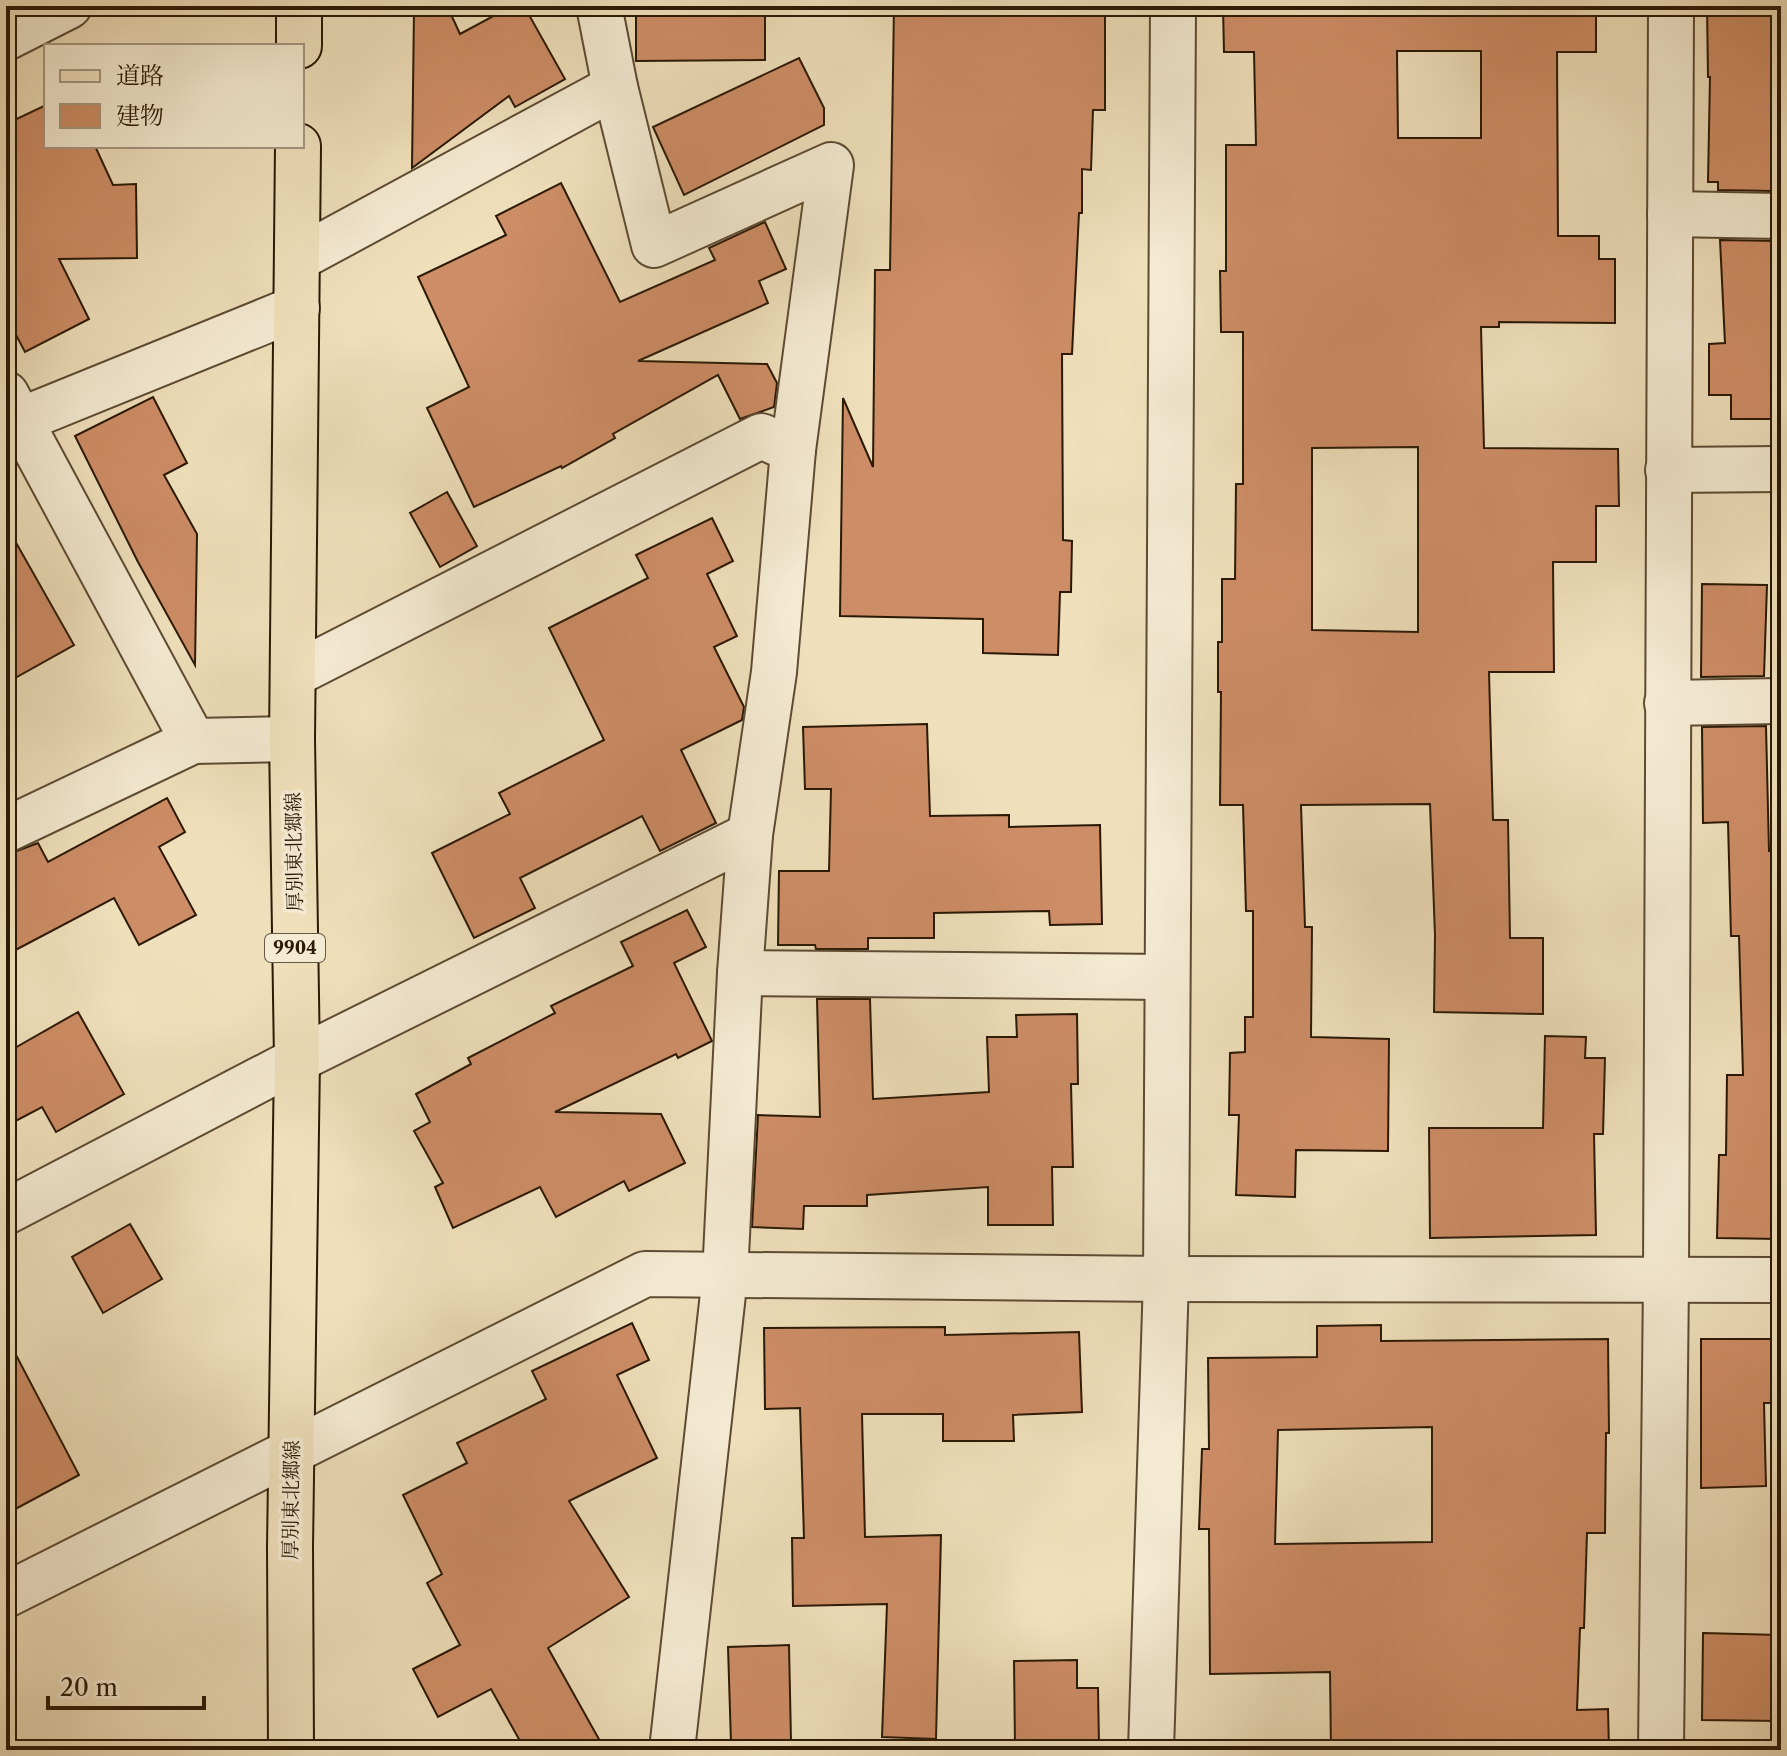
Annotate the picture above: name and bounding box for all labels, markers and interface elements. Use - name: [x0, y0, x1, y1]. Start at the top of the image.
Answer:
- legend: [44, 44, 304, 148]
- text: 道路: [116, 61, 164, 90]
- text: 建物: [116, 101, 164, 130]
- street label: 厚別東北郷線: [281, 792, 307, 912]
- road number: 9904: [265, 934, 325, 962]
- street label: 厚別東北郷線: [278, 1440, 304, 1560]
- scale bar: [48, 1660, 204, 1710]
- text: 20 m: [60, 1673, 118, 1702]

